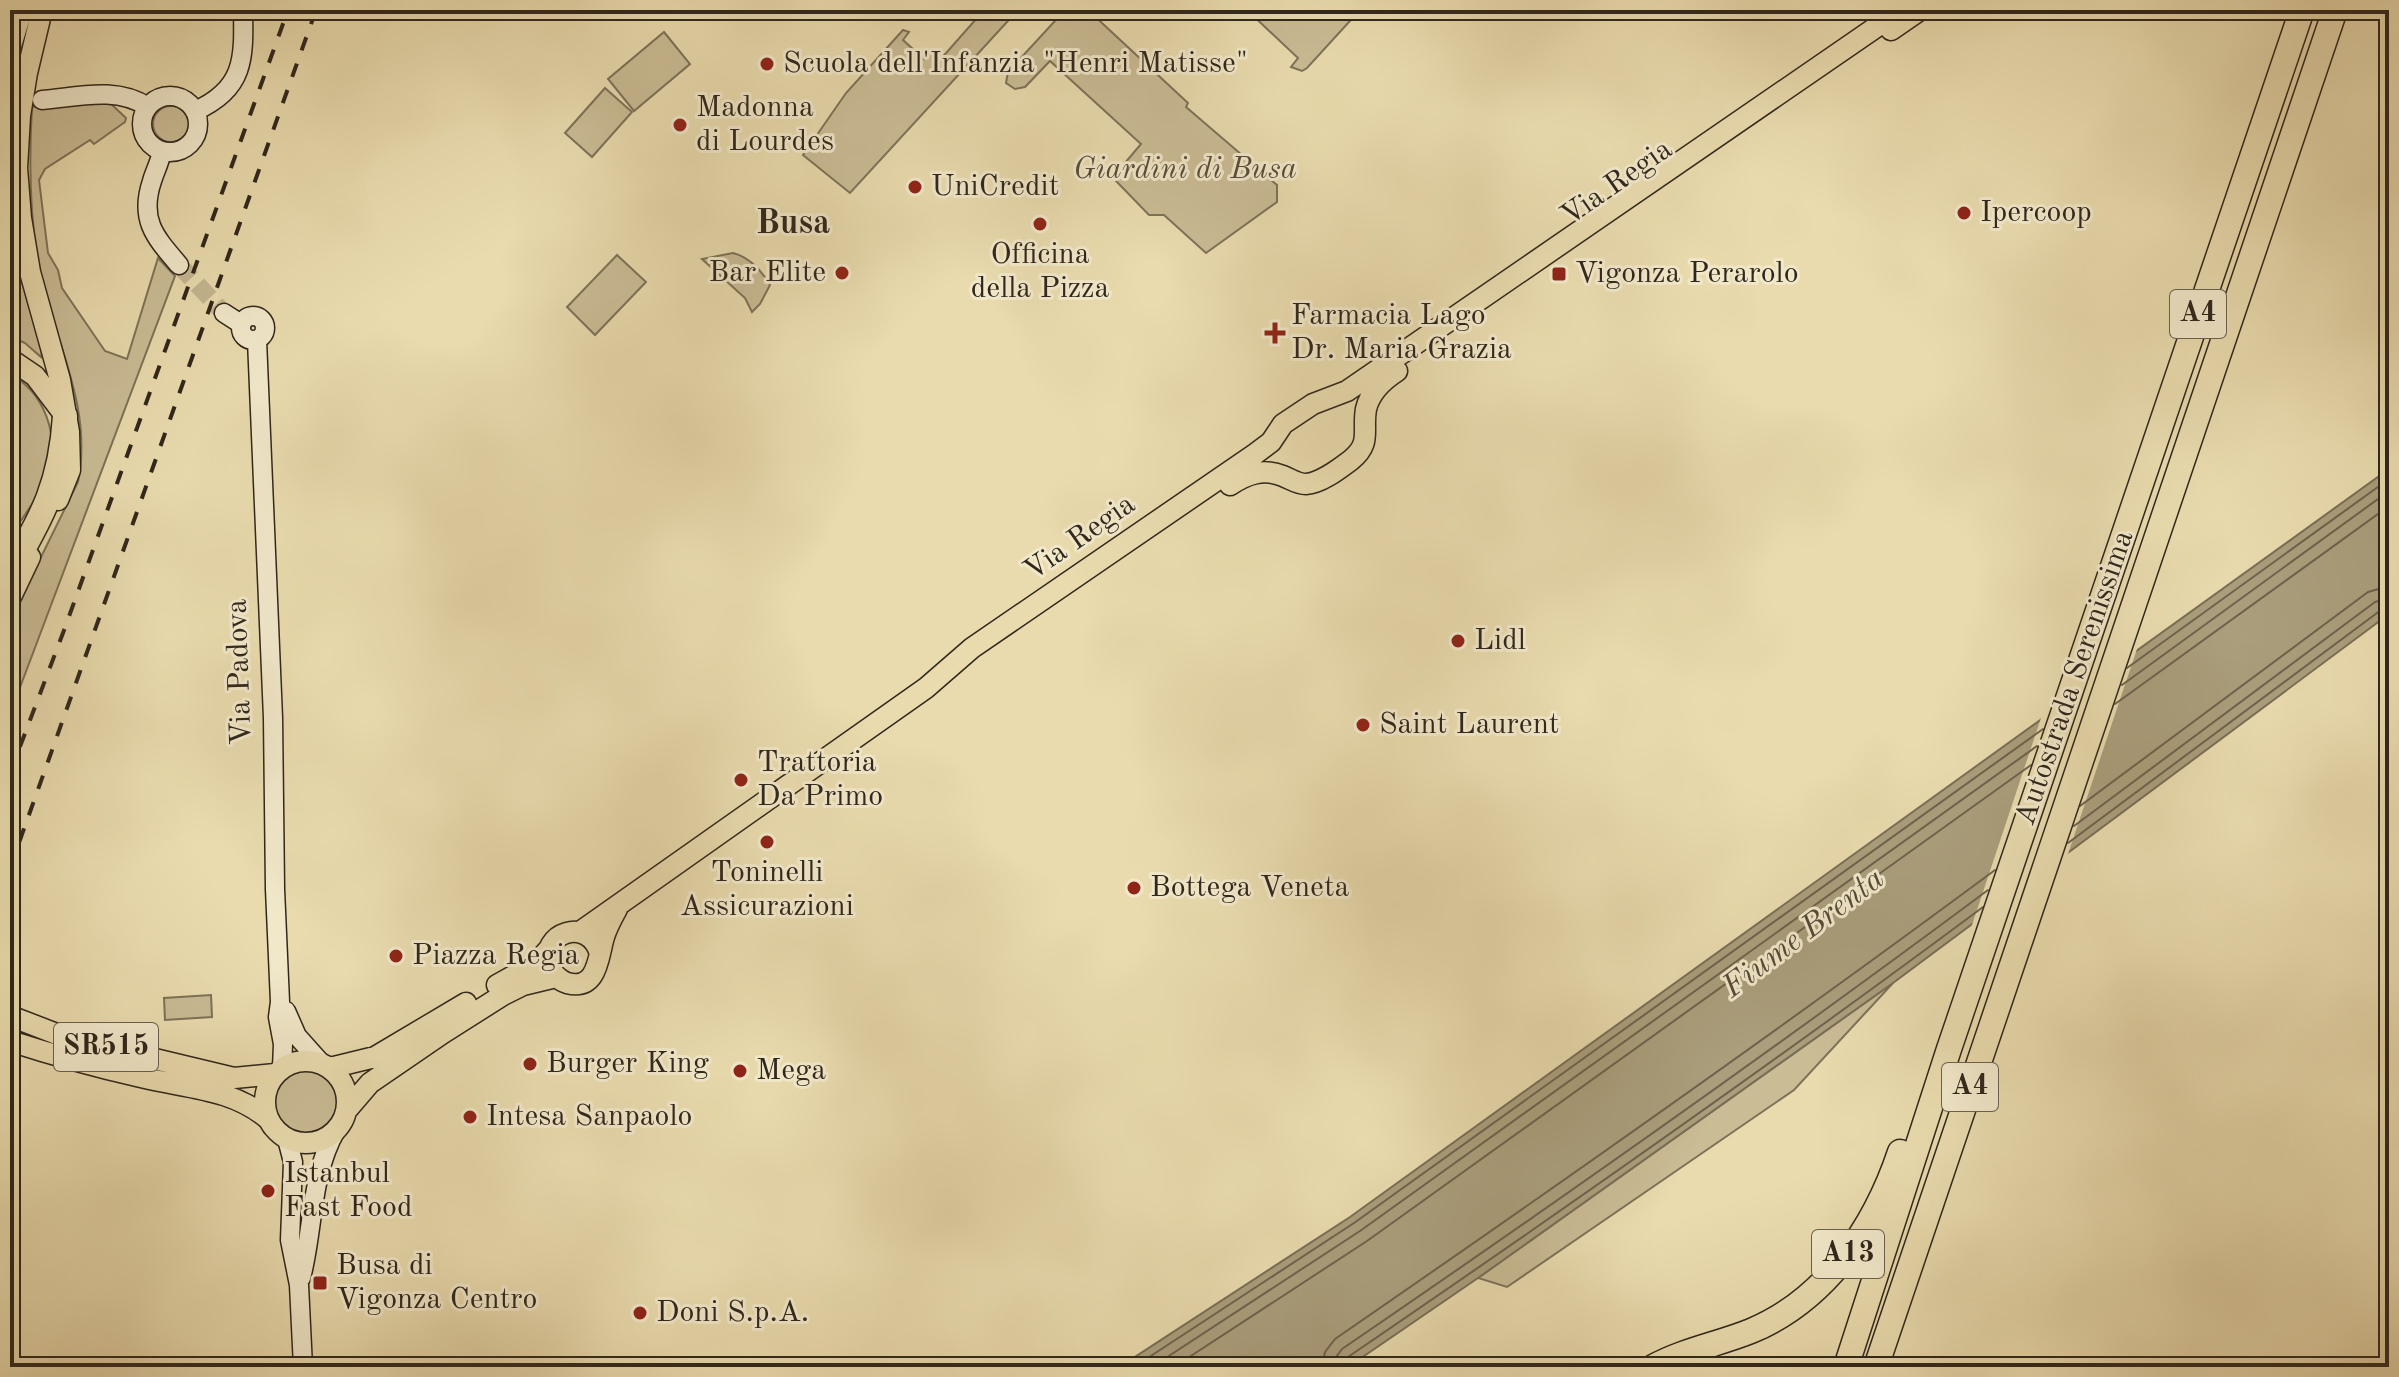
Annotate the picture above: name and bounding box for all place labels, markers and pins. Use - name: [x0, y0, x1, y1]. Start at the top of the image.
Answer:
- place label: Scuola dell'Infanzia "Henri Matisse": [783, 49, 1248, 79]
- marker: Scuola dell'Infanzia "Henri Matisse": [758, 55, 776, 73]
- place label: Madonna di Lourdes: [696, 93, 834, 157]
- marker: Madonna di Lourdes: [671, 116, 689, 134]
- place label: UniCredit: [931, 172, 1059, 202]
- marker: UniCredit: [906, 178, 924, 196]
- place label: Ipercoop: [1980, 198, 2092, 228]
- marker: Ipercoop: [1955, 204, 1973, 222]
- marker: Officina della Pizza: [1031, 215, 1049, 233]
- place label: Officina della Pizza: [971, 240, 1109, 304]
- place label: Bar Elite: [709, 258, 826, 288]
- place label: Vigonza Perarolo: [1575, 259, 1799, 289]
- marker: Bar Elite: [833, 264, 851, 282]
- marker: Vigonza Perarolo: [1550, 265, 1568, 283]
- place label: Farmacia Lago Dr. Maria Grazia: [1291, 301, 1512, 365]
- marker: Farmacia Lago Dr. Maria Grazia: [1266, 324, 1284, 342]
- place label: Lidl: [1474, 626, 1526, 656]
- marker: Lidl: [1449, 632, 1467, 650]
- place label: Saint Laurent: [1379, 710, 1559, 740]
- marker: Saint Laurent: [1354, 716, 1372, 734]
- place label: Trattoria Da Primo: [757, 748, 883, 812]
- marker: Trattoria Da Primo: [732, 771, 750, 789]
- marker: Toninelli Assicurazioni: [758, 833, 776, 851]
- place label: Toninelli Assicurazioni: [680, 858, 854, 922]
- place label: Bottega Veneta: [1150, 873, 1349, 903]
- marker: Bottega Veneta: [1125, 879, 1143, 897]
- place label: Piazza Regia: [412, 941, 580, 971]
- marker: Piazza Regia: [387, 947, 405, 965]
- place label: Burger King: [546, 1049, 709, 1079]
- marker: Burger King: [521, 1055, 539, 1073]
- place label: Mega: [756, 1056, 826, 1086]
- marker: Mega: [731, 1062, 749, 1080]
- place label: Intesa Sanpaolo: [486, 1102, 692, 1132]
- marker: Intesa Sanpaolo: [461, 1108, 479, 1126]
- place label: Istanbul Fast Food: [284, 1159, 413, 1223]
- marker: Istanbul Fast Food: [259, 1182, 277, 1200]
- place label: Busa di Vigonza Centro: [336, 1251, 537, 1315]
- marker: Busa di Vigonza Centro: [311, 1274, 329, 1292]
- place label: Doni S.p.A.: [656, 1298, 809, 1328]
- marker: Doni S.p.A.: [631, 1304, 649, 1322]

